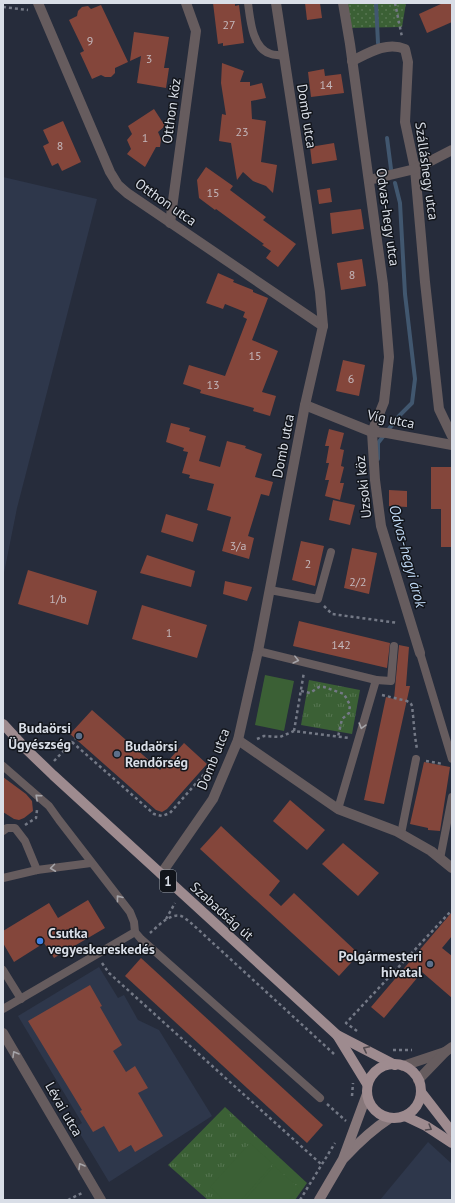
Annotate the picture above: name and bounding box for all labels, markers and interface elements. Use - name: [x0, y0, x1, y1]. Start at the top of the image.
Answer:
- house number: 27: [222, 17, 236, 32]
- house number: 9: [87, 33, 93, 48]
- house number: 3: [146, 51, 152, 66]
- street label: Otthon köz: [158, 77, 184, 145]
- house number: 14: [319, 77, 333, 92]
- street label: Domb utca: [293, 83, 321, 149]
- street label: Szálláshegy utca: [411, 121, 443, 221]
- house number: 23: [235, 124, 249, 139]
- house number: 1: [142, 130, 148, 145]
- house number: 8: [57, 138, 63, 153]
- street label: Odvas-hegy utca: [372, 167, 404, 267]
- street label: Otthon utca: [132, 174, 200, 230]
- house number: 15: [206, 185, 220, 200]
- house number: 8: [349, 267, 355, 282]
- house number: 15: [248, 348, 262, 363]
- house number: 6: [348, 371, 354, 386]
- house number: 13: [206, 377, 220, 392]
- street label: Víg utca: [365, 405, 416, 432]
- street label: Domb utca: [268, 412, 298, 479]
- street label: Uzsoki köz: [351, 455, 375, 519]
- water label: Odvas-hegyi árok: [385, 503, 431, 611]
- house number: 3/a: [230, 538, 246, 553]
- house number: 2: [305, 556, 311, 571]
- house number: 2/2: [349, 574, 367, 589]
- house number: 1/b: [49, 591, 67, 606]
- house number: 1: [166, 625, 172, 640]
- house number: 142: [331, 637, 351, 652]
- one-way arrow: [292, 655, 299, 664]
- place label: Budaörsi Ügyészség: [8, 719, 71, 753]
- one-way arrow: [358, 722, 367, 729]
- street label: Domb utca: [193, 726, 233, 792]
- marker: Budaörsi Ügyészség: [74, 731, 84, 741]
- place label: Budaörsi Rendőrség: [125, 737, 188, 771]
- marker: Budaörsi Rendőrség: [112, 749, 122, 759]
- one-way arrow: [35, 794, 43, 801]
- one-way arrow: [50, 863, 56, 872]
- road number: 1: [160, 870, 176, 892]
- street label: Szabadság út: [187, 878, 258, 944]
- one-way arrow: [117, 895, 124, 902]
- place label: Csutka vegyeskereskedés: [47, 924, 155, 958]
- marker: Csutka vegyeskereskedés: [35, 936, 45, 946]
- place label: Polgármesteri hivatal: [339, 947, 423, 981]
- marker: Polgármesteri hivatal: [425, 959, 435, 969]
- one-way arrow: [363, 1047, 370, 1054]
- one-way arrow: [13, 1051, 20, 1058]
- street label: Lévai utca: [41, 1079, 87, 1139]
- one-way arrow: [425, 1123, 432, 1131]
- one-way arrow: [79, 1163, 86, 1170]

